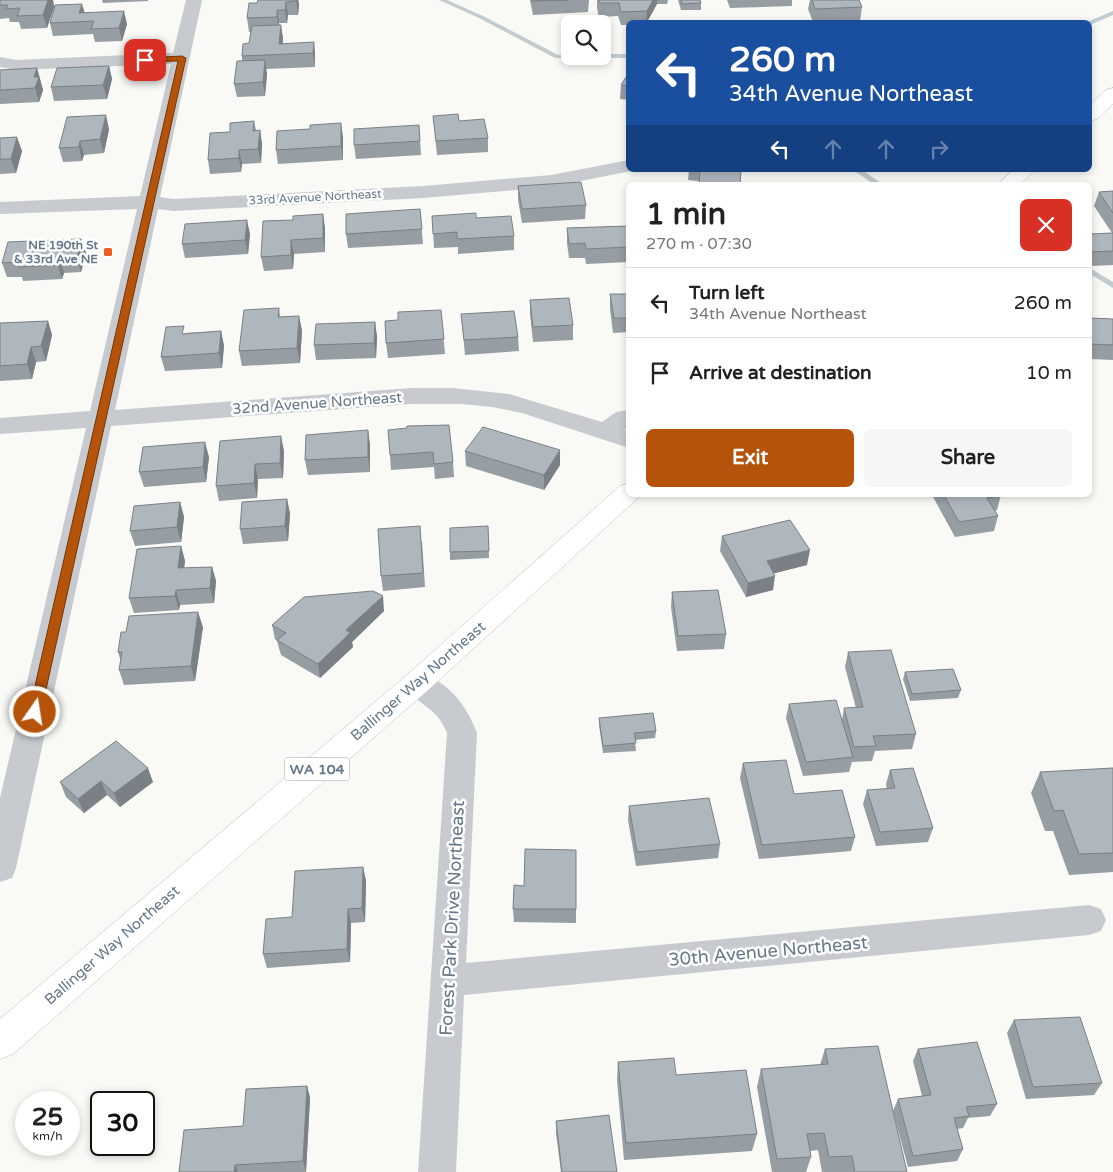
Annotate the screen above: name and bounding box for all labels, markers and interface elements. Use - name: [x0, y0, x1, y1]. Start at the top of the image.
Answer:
- map controls: [561, 15, 611, 65]
- button: search: [561, 15, 611, 65]
- pin: [124, 39, 166, 81]
- text: 260 m: [729, 39, 836, 81]
- icon: left: [646, 40, 711, 105]
- icon: arrive: [131, 46, 159, 74]
- text: 34th Avenue Northeast: [729, 81, 973, 107]
- icon: left: [766, 135, 794, 163]
- icon: ahead: [819, 135, 847, 163]
- icon: ahead: [872, 135, 900, 163]
- icon: right: [925, 135, 953, 163]
- street label: 33rd Avenue Northeast: [248, 186, 382, 207]
- text: 1 min: [646, 196, 726, 233]
- button: close: [1020, 199, 1072, 251]
- text: 270 m · 07:30: [646, 234, 752, 254]
- place label: NE 190th St & 33rd Ave NE: [14, 238, 98, 266]
- marker: NE 190th St & 33rd Ave NE: [102, 246, 114, 258]
- text: Turn left: [689, 282, 765, 304]
- icon: left: [646, 289, 674, 317]
- text: 260 m: [1014, 292, 1072, 314]
- text: 34th Avenue Northeast: [689, 304, 867, 324]
- icon: arrive: [646, 359, 674, 387]
- text: Arrive at destination: [689, 362, 872, 384]
- text: 10 m: [1026, 362, 1072, 384]
- street label: 32nd Avenue Northeast: [231, 388, 403, 418]
- button: Exit: [646, 429, 854, 487]
- button: Share: [864, 429, 1072, 487]
- street label: Ballinger Way Northeast: [347, 617, 489, 745]
- position arrow: [8, 685, 60, 737]
- road number: WA 104: [284, 758, 350, 781]
- street label: Forest Park Drive Northeast: [435, 800, 469, 1036]
- street label: Ballinger Way Northeast: [41, 881, 183, 1009]
- street label: 30th Avenue Northeast: [667, 931, 869, 971]
- speed limit sign: 30: [90, 1091, 155, 1156]
- text: 25: [32, 1102, 63, 1132]
- text: km/h: [32, 1129, 63, 1143]

